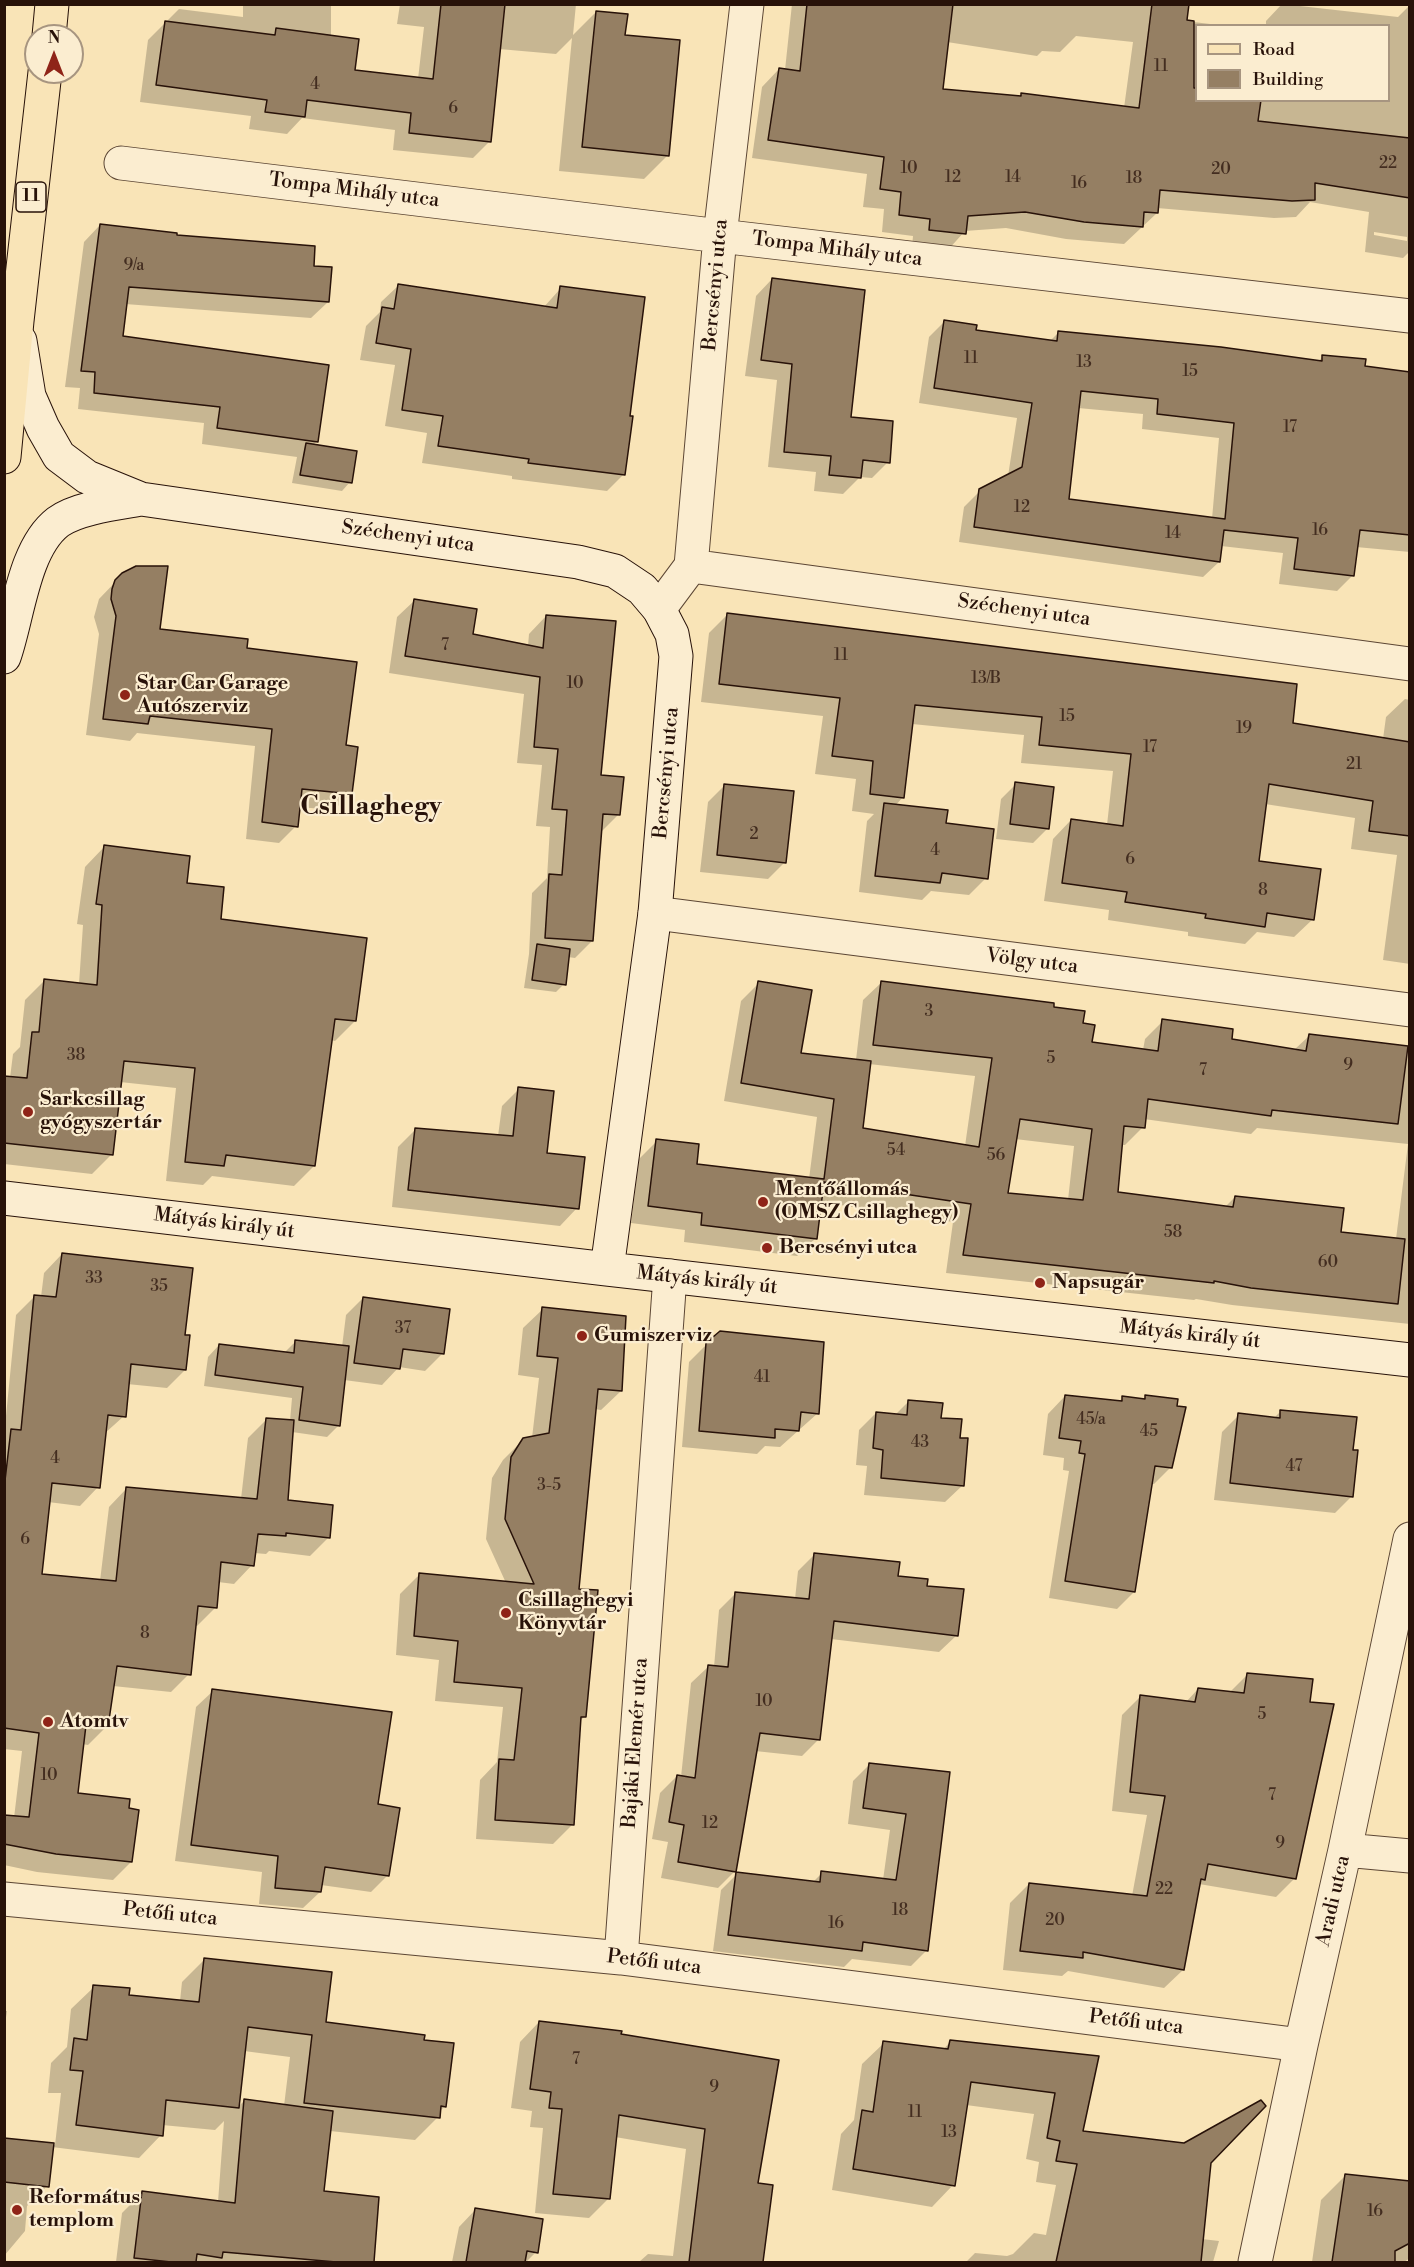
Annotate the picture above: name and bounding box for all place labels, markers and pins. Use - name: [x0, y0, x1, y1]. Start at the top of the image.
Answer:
- place label: Star Car Garage Autószerviz: [137, 672, 288, 719]
- marker: Star Car Garage Autószerviz: [118, 688, 132, 702]
- place label: Sarkcsillag gyógyszertár: [40, 1088, 162, 1135]
- marker: Sarkcsillag gyógyszertár: [21, 1105, 35, 1119]
- place label: Mentőállomás (OMSZ Csillaghegy): [775, 1178, 958, 1225]
- marker: Mentőállomás (OMSZ Csillaghegy): [756, 1195, 770, 1209]
- place label: Bercsényi utca: [779, 1236, 917, 1260]
- marker: Bercsényi utca: [760, 1241, 774, 1255]
- place label: Napsugár: [1052, 1271, 1144, 1295]
- marker: Napsugár: [1033, 1276, 1047, 1290]
- place label: Gumiszerviz: [594, 1324, 712, 1348]
- marker: Gumiszerviz: [575, 1329, 589, 1343]
- place label: Csillaghegyi Könyvtár: [518, 1589, 633, 1636]
- marker: Csillaghegyi Könyvtár: [499, 1606, 513, 1620]
- place label: Atomtv: [60, 1710, 128, 1734]
- marker: Atomtv: [41, 1715, 55, 1729]
- place label: Református templom: [29, 2186, 140, 2233]
- marker: Református templom: [10, 2203, 24, 2217]

